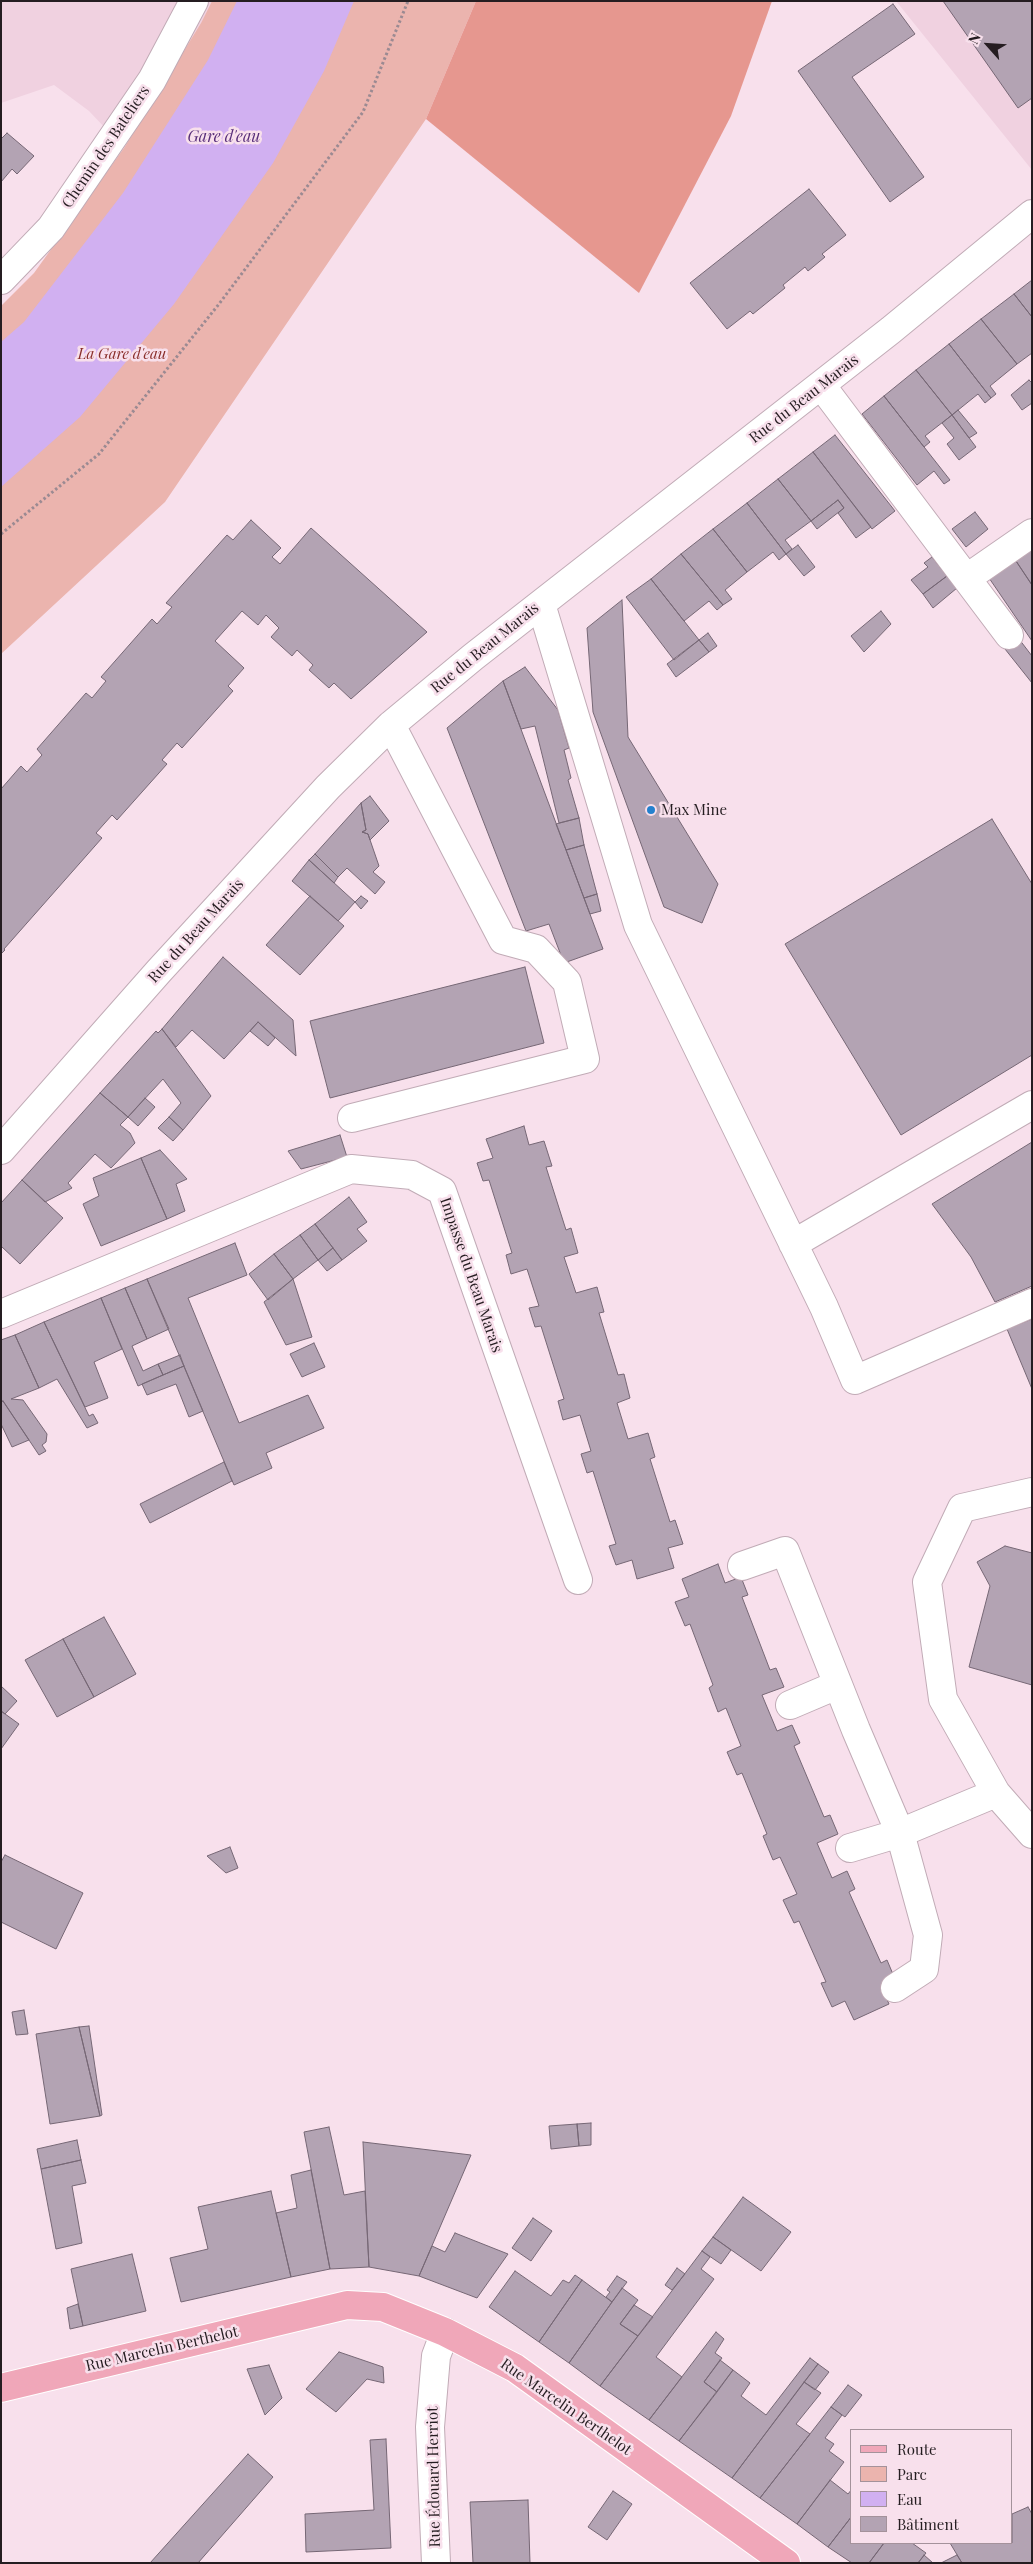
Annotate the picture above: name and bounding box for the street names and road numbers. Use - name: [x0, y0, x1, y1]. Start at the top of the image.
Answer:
- street label: Chemin des Bateliers: [58, 83, 154, 211]
- street label: Rue du Beau Marais: [746, 351, 862, 447]
- street label: Rue du Beau Marais: [427, 599, 543, 697]
- street label: Rue du Beau Marais: [145, 875, 247, 987]
- street label: Impasse du Beau Marais: [436, 1195, 506, 1355]
- street label: Rue Marcelin Berthelot: [84, 2323, 240, 2375]
- street label: Rue Marcelin Berthelot: [497, 2355, 635, 2459]
- street label: Rue Édouard Herriot: [424, 2406, 444, 2548]

